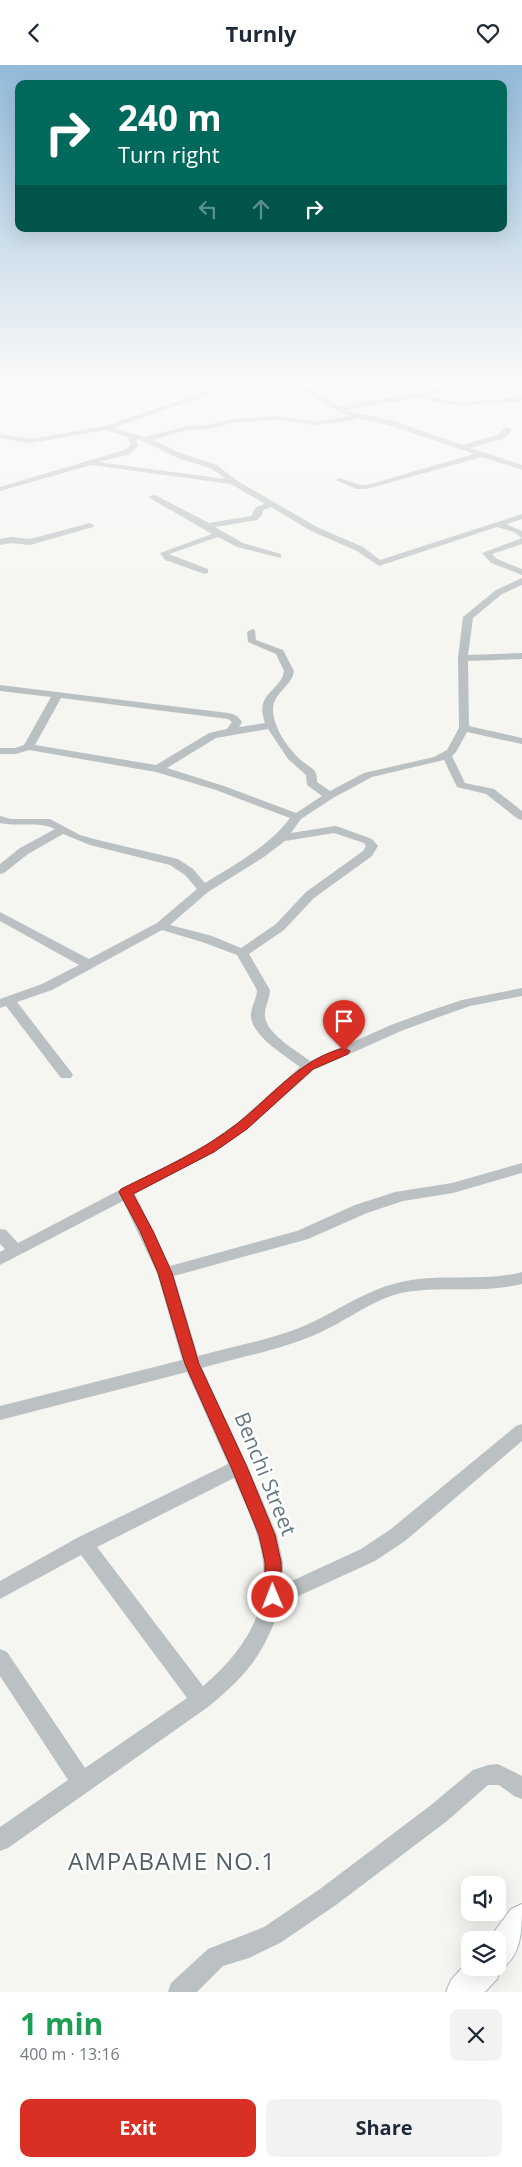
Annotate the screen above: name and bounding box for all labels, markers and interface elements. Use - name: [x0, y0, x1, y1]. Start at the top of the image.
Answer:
- text: Turnly: [226, 18, 296, 48]
- icon: back: [20, 19, 48, 47]
- icon: heart: [474, 19, 502, 47]
- text: 240 m: [118, 94, 222, 141]
- icon: right: [35, 100, 100, 165]
- text: Turn right: [118, 139, 220, 169]
- icon: left: [194, 195, 222, 223]
- icon: ahead: [247, 195, 275, 223]
- icon: right: [300, 195, 328, 223]
- pin: [323, 1000, 365, 1051]
- icon: arrive: [330, 1007, 358, 1035]
- street label: Benchi Street: [228, 1408, 303, 1539]
- position arrow: [246, 1570, 298, 1622]
- district label: AMPABAME NO.1: [68, 1844, 276, 1877]
- map controls: [461, 1876, 506, 1976]
- button: sound: [461, 1876, 506, 1921]
- button: layers: [461, 1931, 506, 1976]
- text: 1 min: [20, 2003, 103, 2044]
- button: close: [450, 2009, 502, 2061]
- text: 400 m · 13:16: [20, 2043, 120, 2065]
- button: Exit: [20, 2099, 256, 2157]
- button: Share: [266, 2099, 502, 2157]

